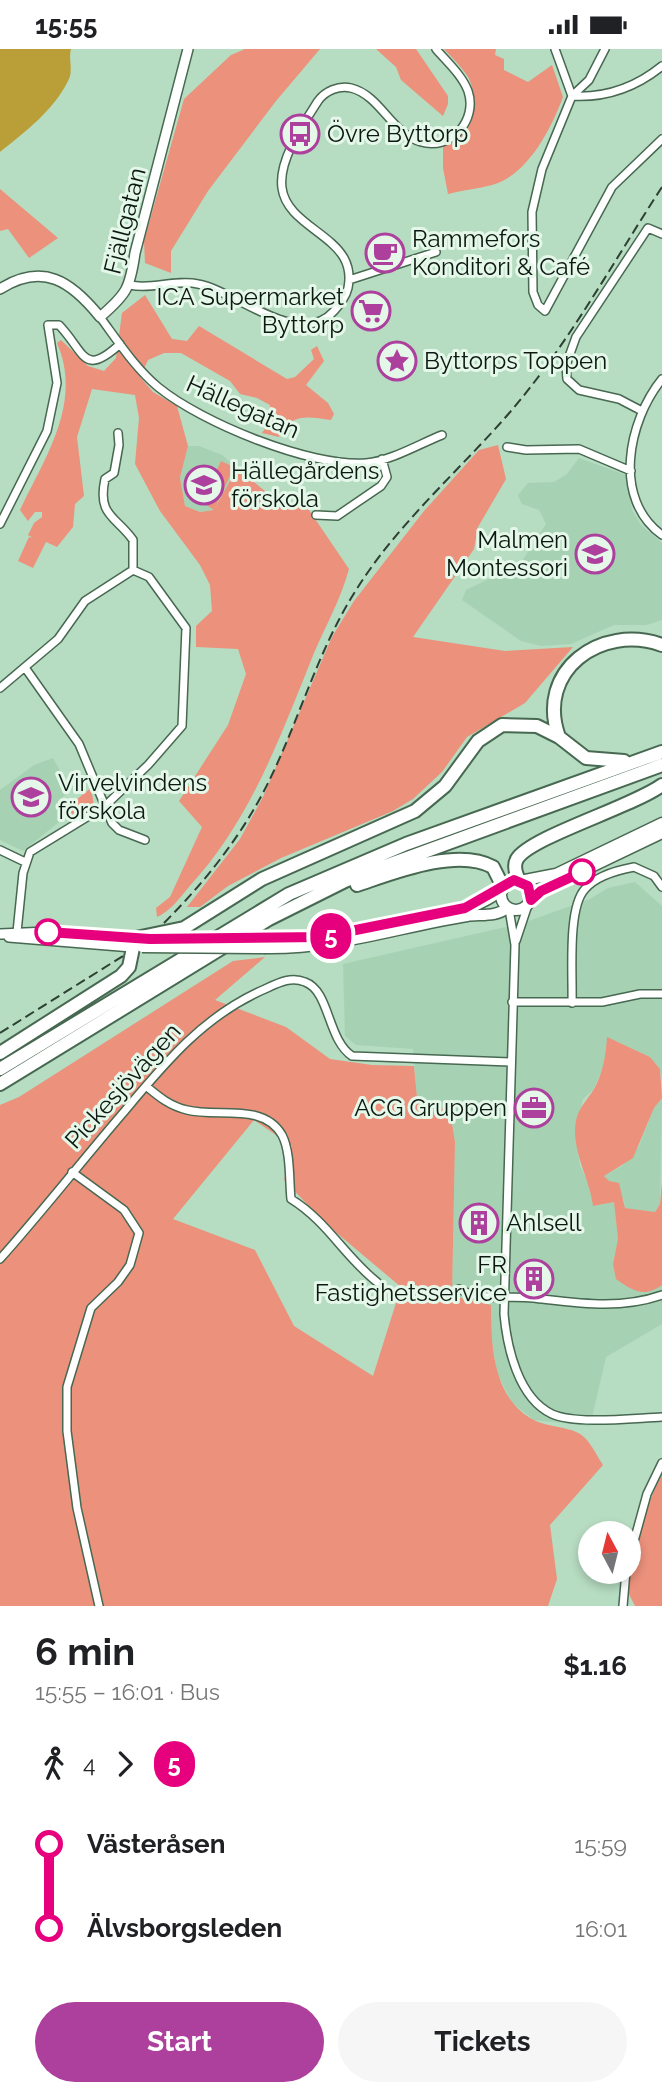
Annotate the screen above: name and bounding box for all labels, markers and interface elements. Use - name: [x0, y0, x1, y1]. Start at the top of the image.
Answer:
- text: 15:55: [35, 10, 97, 40]
- bus stop icon: Övre Byttorp: [279, 113, 321, 155]
- place label: Övre Byttorp: [327, 119, 468, 148]
- street label: Fjällgatan: [97, 165, 152, 277]
- place label: Rammefors Konditori & Café: [412, 224, 590, 281]
- cafe icon: Rammefors Konditori & Café: [364, 232, 406, 274]
- place label: ICA Supermarket Byttorp: [156, 282, 344, 339]
- supermarket icon: ICA Supermarket Byttorp: [350, 290, 392, 332]
- place icon: Byttorps Toppen: [376, 340, 418, 382]
- place label: Byttorps Toppen: [424, 346, 607, 375]
- street label: Hällegatan: [182, 369, 304, 444]
- place label: Hällegårdens förskola: [231, 456, 379, 513]
- school or university icon: Hällegårdens förskola: [183, 464, 225, 506]
- place label: Malmen Montessori: [446, 525, 568, 582]
- school or university icon: Malmen Montessori: [574, 533, 616, 575]
- place label: Virvelvindens förskola: [58, 768, 207, 825]
- school or university icon: Virvelvindens förskola: [10, 776, 52, 818]
- unlabelled marker: [569, 859, 595, 885]
- line badge: 5: [308, 913, 354, 959]
- unlabelled marker: [35, 919, 61, 945]
- text: 5: [324, 921, 338, 950]
- street label: Pickesjövägen: [59, 1017, 187, 1154]
- office icon: ACG Gruppen: [513, 1087, 555, 1129]
- place label: ACG Gruppen: [354, 1093, 507, 1122]
- building icon: Ahlsell: [458, 1202, 500, 1244]
- place label: Ahlsell: [506, 1208, 582, 1237]
- place label: FR Fastighetsservice: [315, 1250, 507, 1307]
- building icon: FR Fastighetsservice: [513, 1258, 555, 1300]
- north arrow: [578, 1521, 640, 1584]
- map controls: [578, 1521, 641, 1584]
- text: 6 min: [35, 1629, 135, 1674]
- text: $1.16: [563, 1651, 627, 1681]
- text: 15:55 – 16:01 · Bus: [35, 1678, 220, 1705]
- icon: walk: [35, 1745, 73, 1783]
- icon: forward: [106, 1745, 144, 1783]
- text: 5: [168, 1749, 181, 1778]
- text: 4: [83, 1750, 96, 1777]
- text: Västeråsen: [87, 1829, 225, 1859]
- text: 15:59: [574, 1831, 627, 1858]
- text: Älvsborgsleden: [87, 1913, 282, 1943]
- text: 16:01: [575, 1915, 627, 1942]
- button: Start: [35, 2002, 324, 2082]
- button: Tickets: [338, 2002, 627, 2082]

